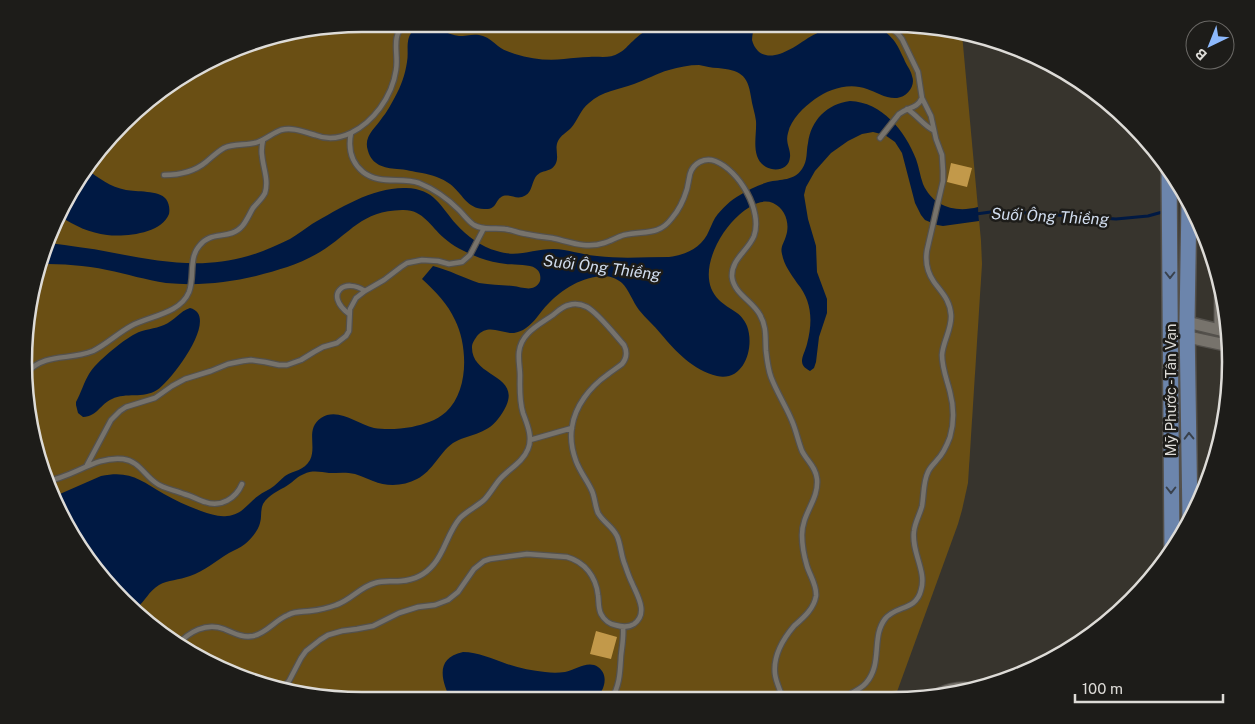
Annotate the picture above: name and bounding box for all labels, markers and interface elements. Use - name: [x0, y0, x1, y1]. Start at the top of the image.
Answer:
- north arrow: [1185, 20, 1235, 70]
- text: B: [1192, 45, 1210, 64]
- water label: Suối Ông Thiềng: [990, 203, 1110, 229]
- water label: Suối Ông Thiềng: [542, 250, 662, 284]
- one-way arrow: [1165, 272, 1175, 280]
- street label: Mỹ Phước - Tân Vạn: [1162, 324, 1179, 456]
- one-way arrow: [1184, 432, 1194, 440]
- one-way arrow: [1166, 487, 1176, 495]
- scale bar: [1075, 672, 1222, 704]
- text: 100 m: [1082, 680, 1123, 697]

